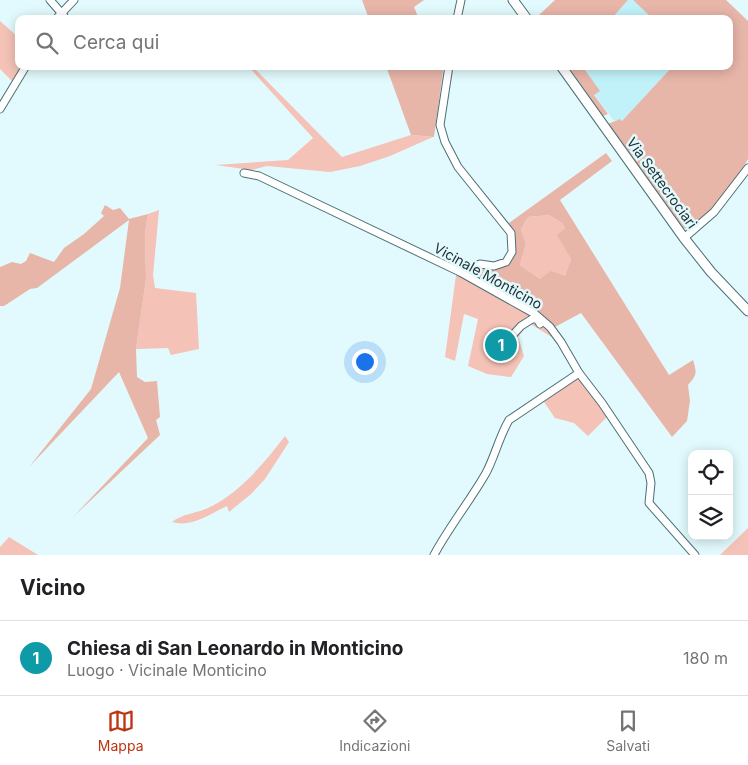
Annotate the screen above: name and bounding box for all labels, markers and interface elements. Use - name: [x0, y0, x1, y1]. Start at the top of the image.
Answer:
- search box: [15, 15, 733, 70]
- icon: search: [33, 29, 61, 57]
- text: Cerca qui: [73, 31, 159, 54]
- street label: Via Settecrociari: [624, 134, 701, 232]
- street label: Vicinale Monticino: [431, 239, 545, 312]
- pin: 1: [485, 326, 517, 364]
- your location: [352, 349, 378, 375]
- map controls: [688, 450, 733, 540]
- button: locate: [688, 450, 733, 495]
- button: layers: [688, 495, 733, 540]
- text: Vicino: [20, 575, 85, 600]
- text: Chiesa di San Leonardo in Monticino: [67, 637, 404, 660]
- text: 1: [33, 648, 39, 668]
- text: 180 m: [683, 648, 728, 668]
- text: Luogo · Vicinale Monticino: [67, 660, 267, 680]
- tab: Mappa: [98, 707, 144, 754]
- tab: Indicazioni: [339, 707, 410, 754]
- tab: Salvati: [606, 707, 650, 754]

